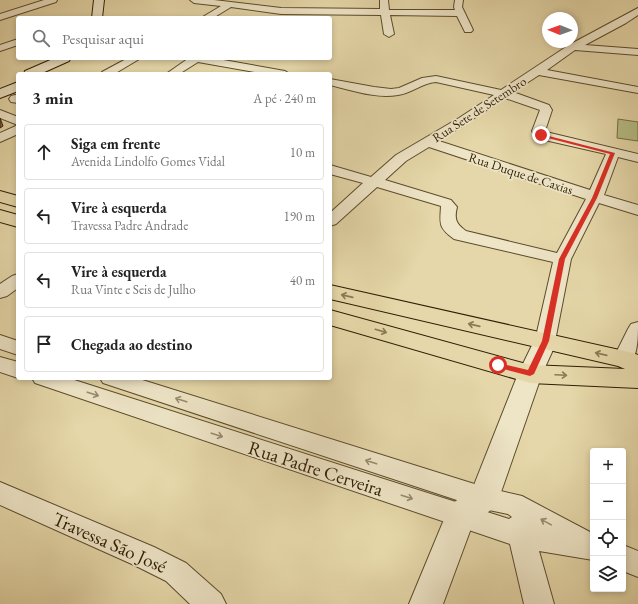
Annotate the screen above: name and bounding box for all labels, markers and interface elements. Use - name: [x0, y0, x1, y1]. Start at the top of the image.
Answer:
- north arrow: [542, 12, 578, 48]
- search box: [16, 16, 332, 60]
- icon: search: [30, 27, 52, 49]
- text: Pesquisar aqui: [62, 29, 144, 48]
- street label: Rua Sete de Setembro: [429, 73, 530, 146]
- text: 3 min: [32, 87, 73, 109]
- text: A pé · 240 m: [253, 90, 316, 107]
- route end: [532, 126, 550, 144]
- text: Siga em frente: [71, 134, 160, 153]
- icon: ahead: [33, 141, 55, 163]
- text: 10 m: [290, 144, 315, 161]
- street label: Rua Duque de Caxias: [467, 149, 575, 198]
- text: Avenida Lindolfo Gomes Vidal: [71, 153, 225, 170]
- text: Vire à esquerda: [71, 198, 167, 217]
- icon: left: [33, 205, 55, 227]
- text: 190 m: [284, 208, 315, 225]
- text: Travessa Padre Andrade: [71, 217, 188, 234]
- text: Vire à esquerda: [71, 262, 167, 281]
- icon: left: [33, 269, 55, 291]
- text: 40 m: [290, 272, 315, 289]
- text: Rua Vinte e Seis de Julho: [71, 281, 196, 298]
- one-way arrow: [341, 291, 354, 299]
- one-way arrow: [468, 320, 481, 328]
- one-way arrow: [374, 328, 387, 335]
- icon: arrive: [33, 333, 55, 355]
- text: Chegada ao destino: [71, 335, 192, 354]
- one-way arrow: [595, 349, 608, 357]
- route start: [489, 356, 507, 374]
- one-way arrow: [554, 372, 567, 379]
- one-way arrow: [87, 391, 99, 399]
- one-way arrow: [175, 396, 187, 404]
- one-way arrow: [210, 432, 223, 439]
- street label: Rua Padre Cerveira: [245, 435, 387, 502]
- map controls: [590, 448, 626, 592]
- button: +: [590, 448, 626, 484]
- one-way arrow: [365, 457, 377, 465]
- button: −: [590, 484, 626, 520]
- one-way arrow: [400, 494, 413, 501]
- street label: Travessa São José: [49, 506, 171, 579]
- one-way arrow: [540, 518, 552, 525]
- button: locate: [590, 520, 626, 556]
- button: layers: [590, 556, 626, 592]

